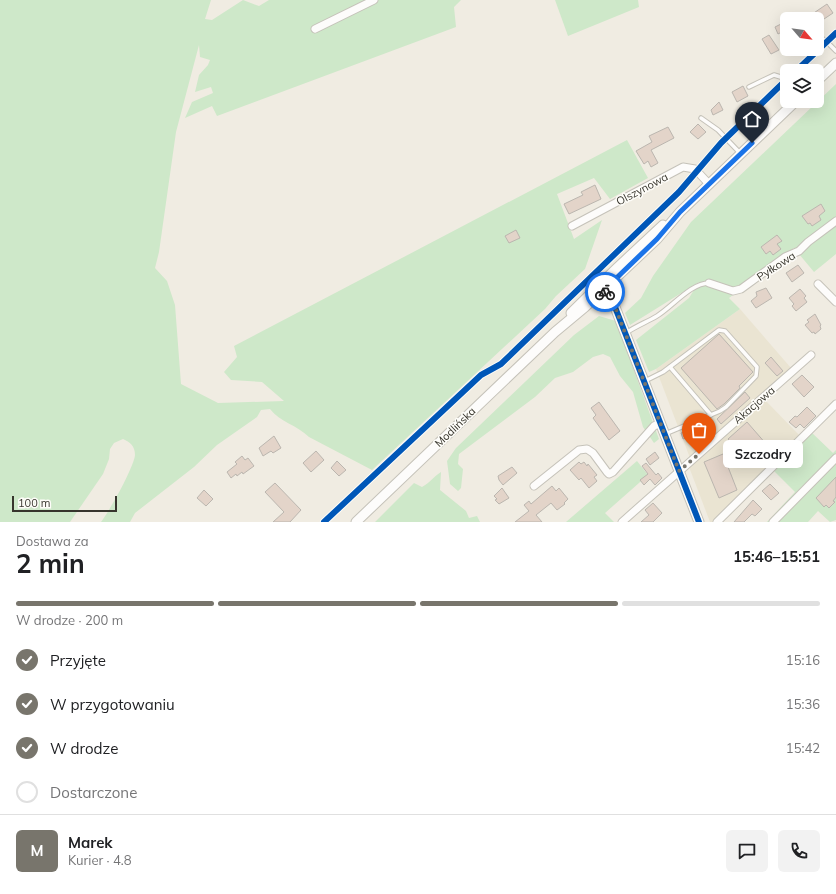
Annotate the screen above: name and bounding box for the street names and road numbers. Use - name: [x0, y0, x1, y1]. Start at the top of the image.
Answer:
- street label: Olszynowa: [614, 170, 670, 208]
- street label: Pyłkowa: [754, 248, 798, 284]
- street label: Akacjowa: [730, 383, 778, 427]
- street label: Modlińska: [432, 404, 478, 450]

